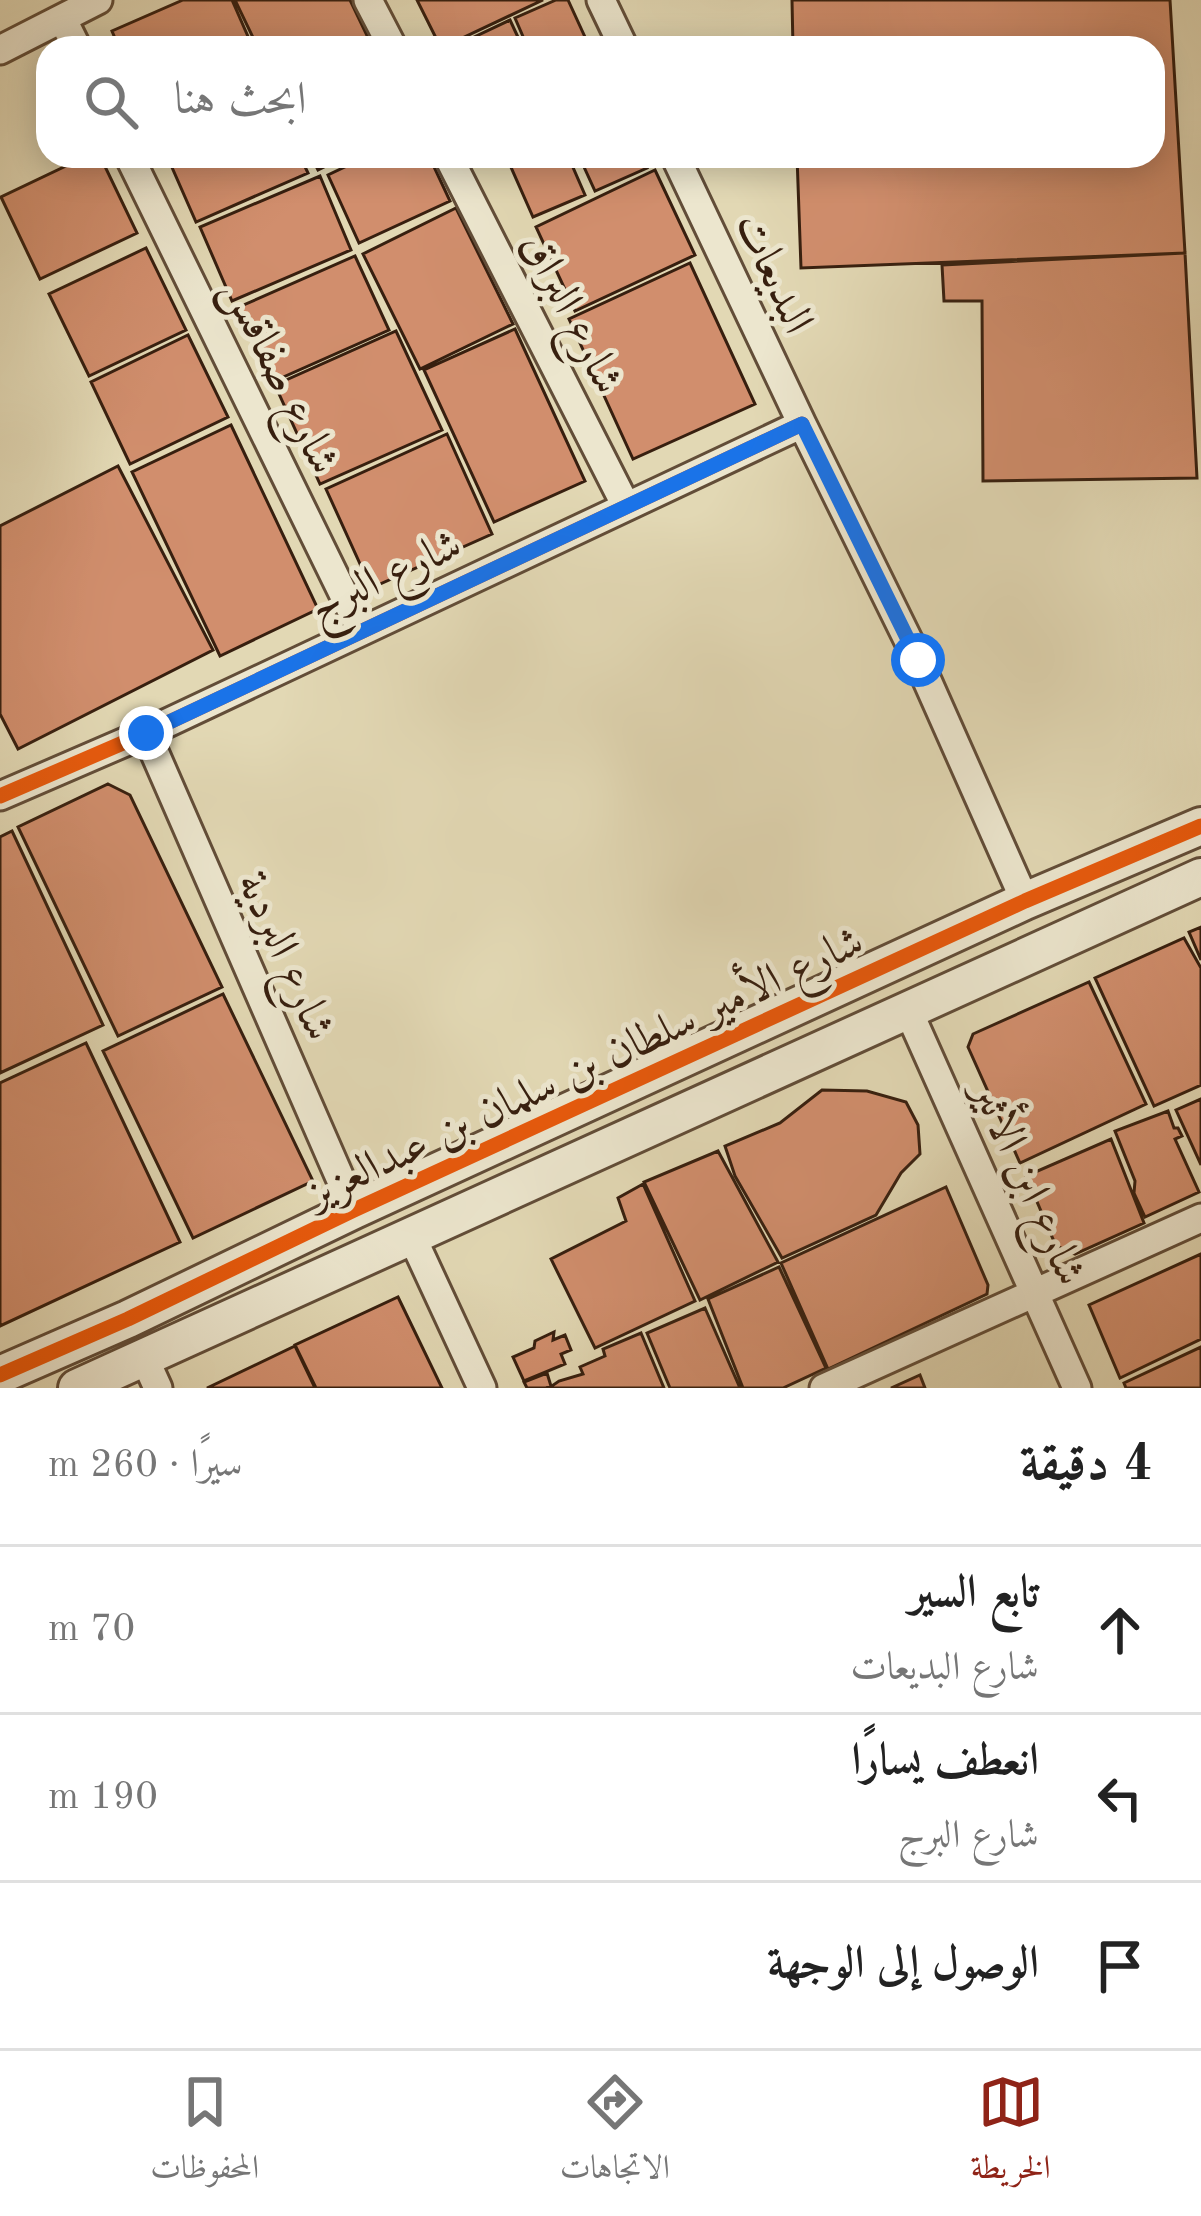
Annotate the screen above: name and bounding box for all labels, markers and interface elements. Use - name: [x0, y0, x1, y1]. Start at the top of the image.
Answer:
- search box: [36, 36, 1165, 168]
- icon: search: [78, 69, 144, 135]
- text: ابحث هنا: [174, 79, 307, 124]
- street label: البديعات: [724, 207, 819, 341]
- street label: شارع البراق: [501, 226, 629, 407]
- street label: شارع صفاقس: [203, 272, 345, 487]
- street label: شارع البرج: [303, 523, 475, 646]
- route start: [891, 633, 945, 687]
- route end: [119, 706, 173, 760]
- street label: شارع البردية: [217, 866, 341, 1052]
- street label: شارع الأمير سلطان بن سلمان بن عبدالعزيز: [293, 910, 876, 1230]
- street label: شارع ابن الأثير: [950, 1067, 1102, 1297]
- text: 4 دقيقة: [1020, 1440, 1153, 1491]
- text: سيرًا · 260 m: [48, 1446, 243, 1485]
- text: تابع السير: [909, 1572, 1039, 1617]
- icon: ahead: [1087, 1597, 1153, 1663]
- text: 70 m: [48, 1610, 135, 1649]
- text: شارع البديعات: [850, 1649, 1039, 1688]
- text: انعطف يسارًا: [852, 1740, 1039, 1785]
- icon: left: [1087, 1765, 1153, 1831]
- text: 190 m: [48, 1778, 158, 1817]
- text: شارع البرج: [898, 1817, 1039, 1856]
- icon: arrive: [1087, 1933, 1153, 1999]
- text: الوصول إلى الوجهة: [767, 1943, 1039, 1988]
- tab: المحفوظات: [150, 2069, 259, 2199]
- tab: الاتجاهات: [560, 2069, 670, 2199]
- tab: الخريطة: [970, 2069, 1051, 2199]

